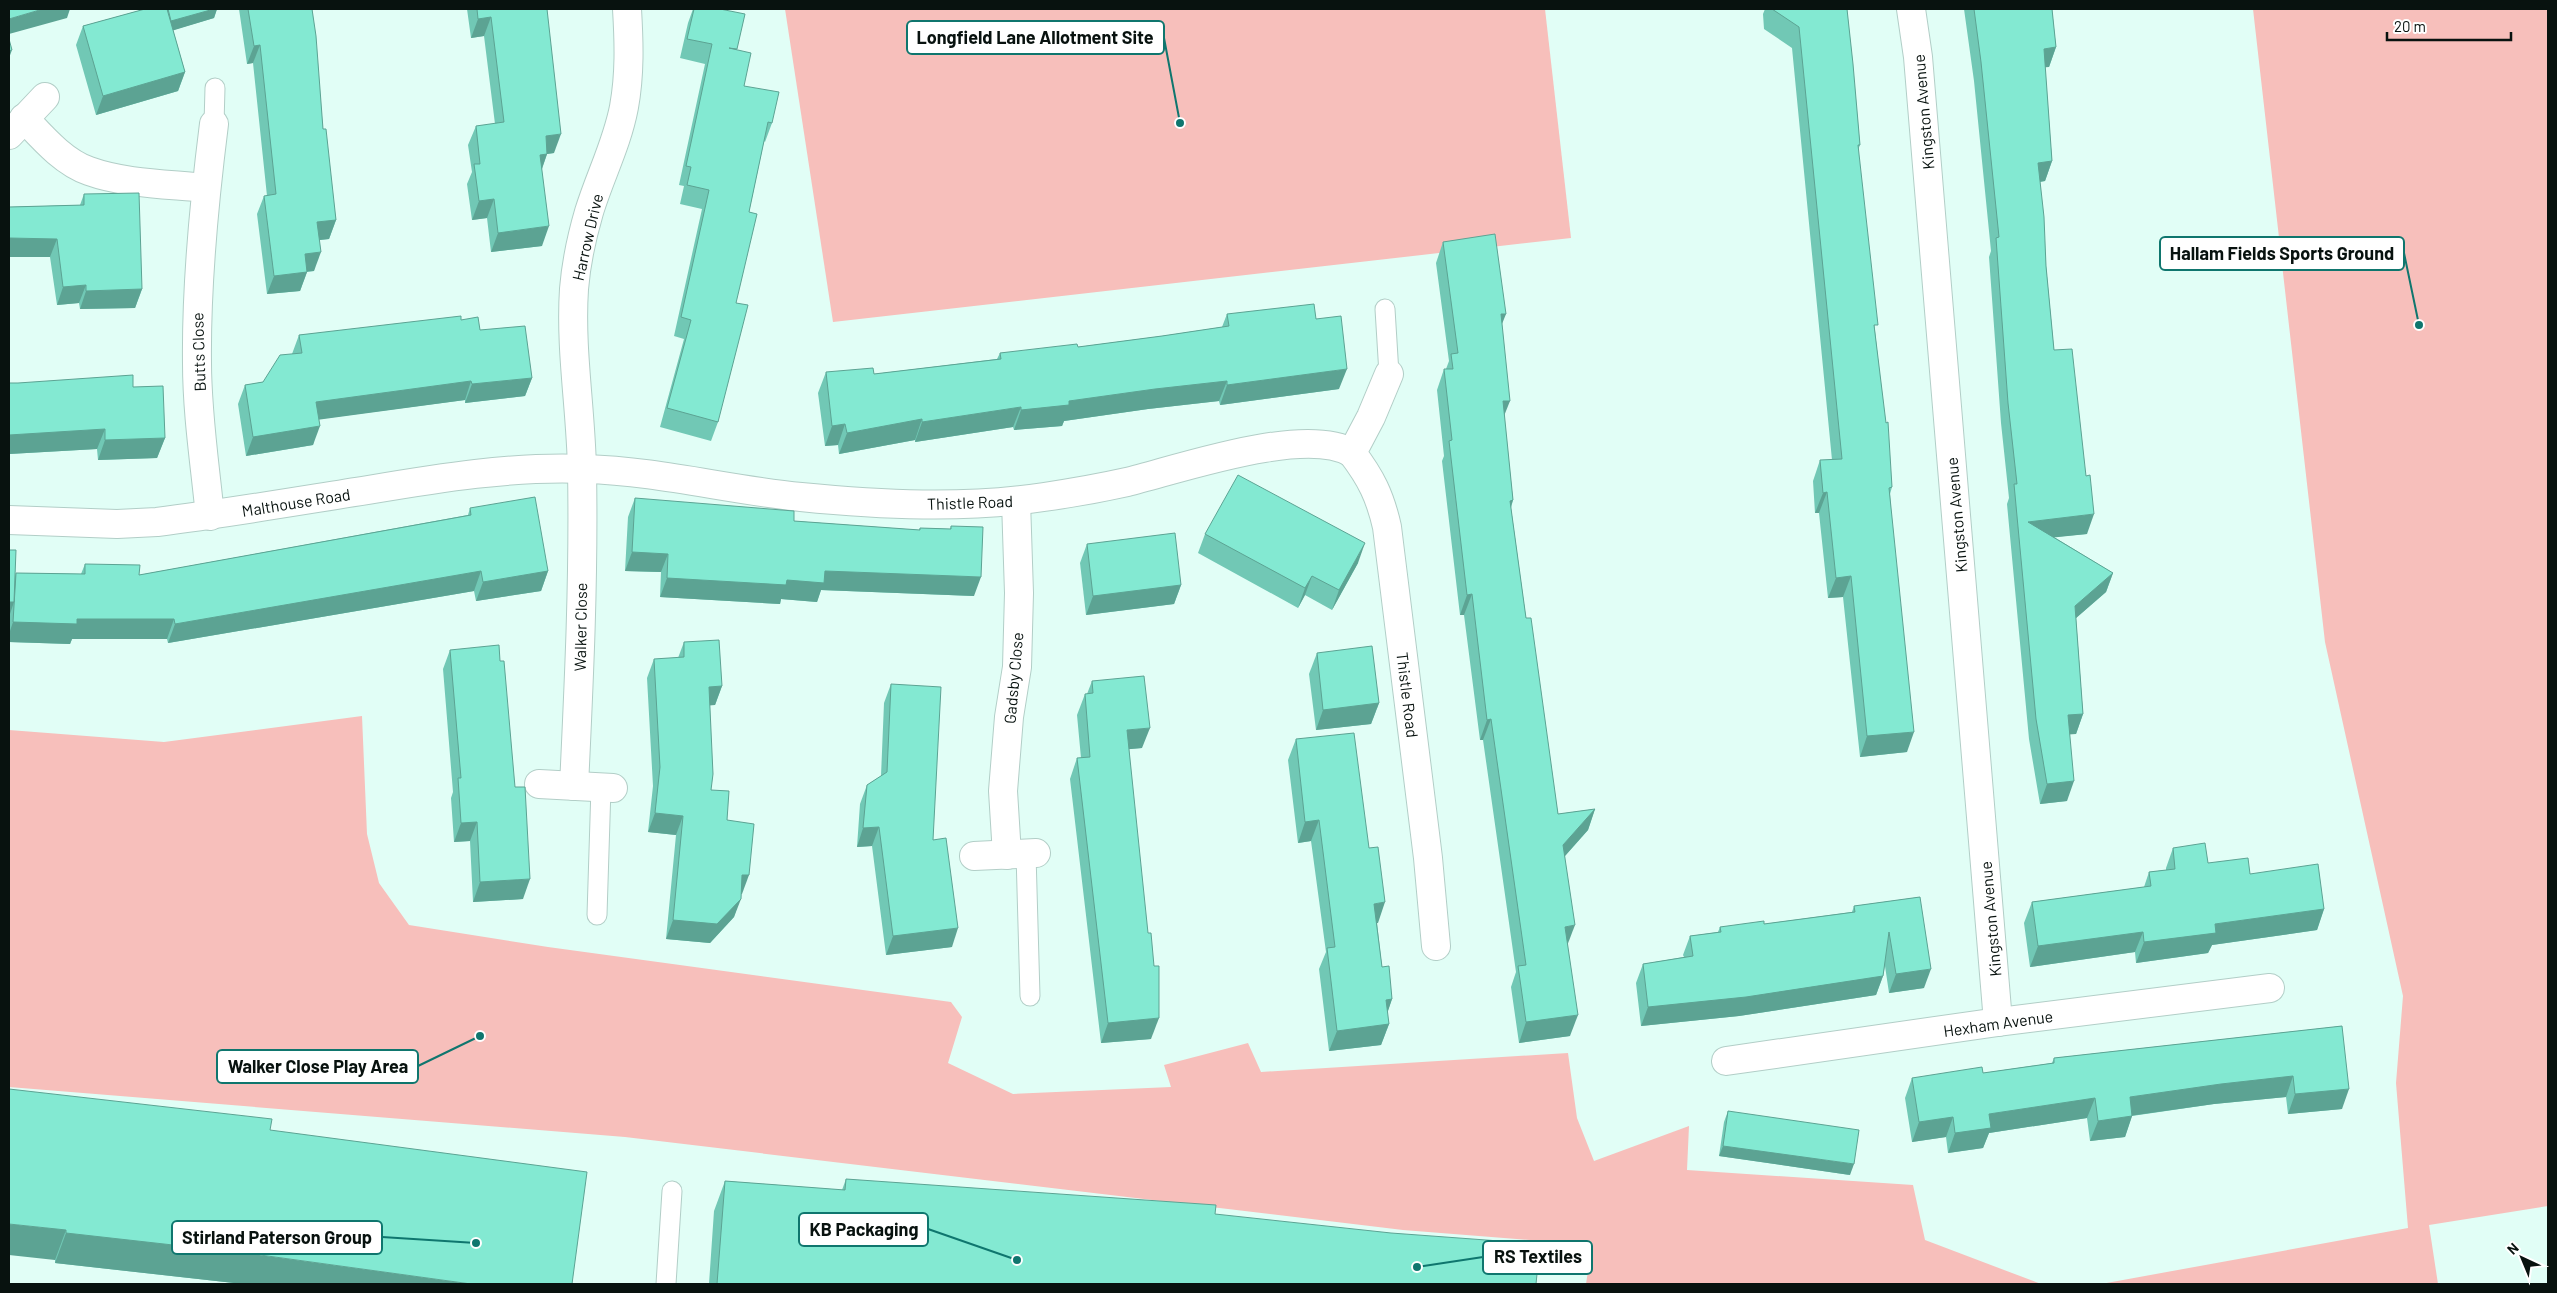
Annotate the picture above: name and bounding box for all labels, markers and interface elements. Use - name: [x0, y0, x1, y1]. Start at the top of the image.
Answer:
- scale bar: [2387, 10, 2511, 42]
- text: 20 m: [2394, 17, 2426, 35]
- callout: Longfield Lane Allotment Site: [907, 21, 1164, 54]
- text: Longfield Lane Allotment Site: [916, 26, 1154, 48]
- street label: Kingston Avenue: [1908, 54, 1938, 170]
- street label: Harrow Drive: [568, 192, 606, 282]
- callout: Hallam Fields Sports Ground: [2160, 237, 2404, 270]
- text: Hallam Fields Sports Ground: [2170, 242, 2394, 264]
- street label: Butts Close: [187, 312, 209, 392]
- street label: Kingston Avenue: [1941, 457, 1971, 573]
- street label: Malthouse Road: [240, 484, 352, 520]
- street label: Thistle Road: [927, 491, 1013, 513]
- street label: Walker Close: [570, 582, 590, 672]
- street label: Gadsby Close: [1000, 631, 1026, 725]
- street label: Thistle Road: [1393, 651, 1423, 739]
- street label: Kingston Avenue: [1975, 861, 2005, 977]
- street label: Hexham Avenue: [1942, 1006, 2054, 1040]
- callout: Walker Close Play Area: [217, 1050, 418, 1083]
- text: Walker Close Play Area: [228, 1055, 408, 1077]
- callout: KB Packaging: [799, 1213, 928, 1246]
- text: KB Packaging: [810, 1218, 918, 1240]
- callout: Stirland Paterson Group: [172, 1221, 382, 1254]
- text: Stirland Paterson Group: [182, 1226, 372, 1248]
- north arrow: [2497, 1233, 2547, 1283]
- text: N: [2503, 1239, 2522, 1258]
- callout: RS Textiles: [1483, 1241, 1592, 1274]
- text: RS Textiles: [1494, 1245, 1582, 1267]

